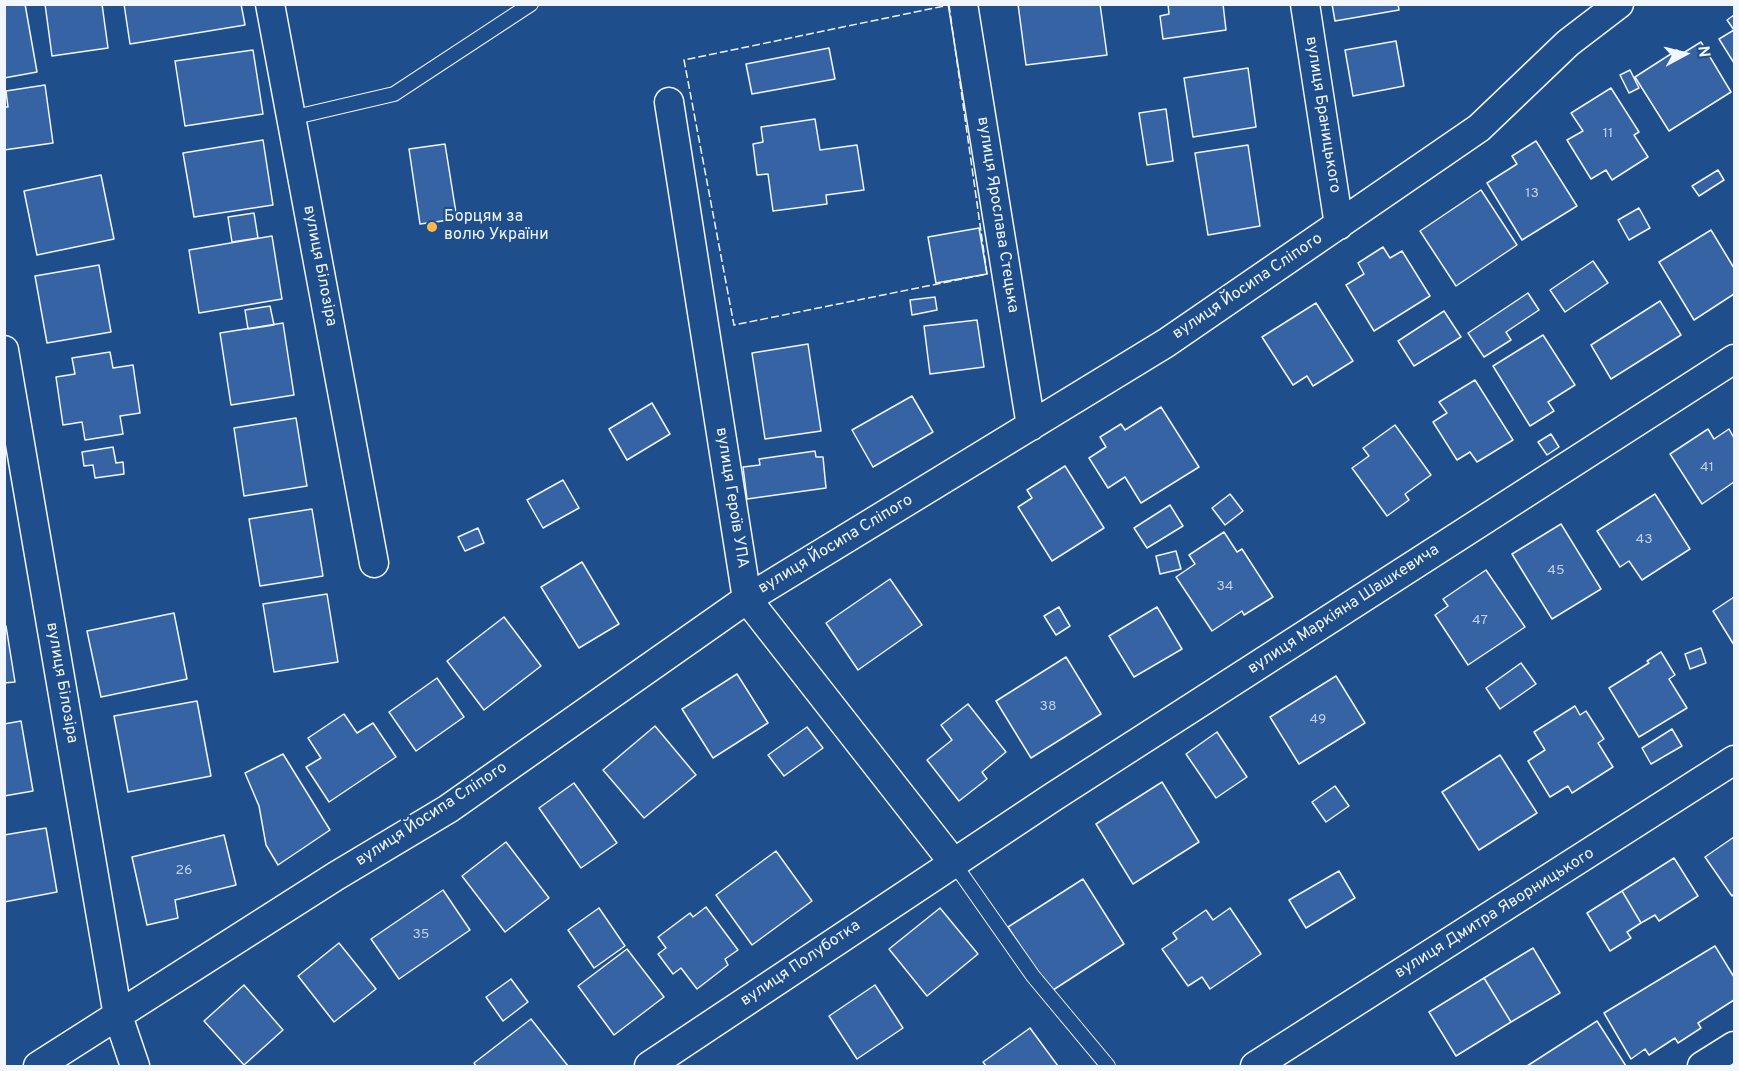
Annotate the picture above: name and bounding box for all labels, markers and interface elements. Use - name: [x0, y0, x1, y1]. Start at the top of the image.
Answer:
- north arrow: [1655, 24, 1715, 84]
- street label: вулиця Браницького: [1300, 35, 1344, 195]
- text: N: [1692, 45, 1713, 59]
- street label: вулиця Ярослава Стецька: [972, 116, 1022, 314]
- house number: 11: [1603, 126, 1613, 142]
- house number: 13: [1525, 186, 1539, 202]
- street label: вулиця Білозіра: [298, 204, 340, 328]
- place label: Борцям за волю України: [444, 208, 549, 246]
- marker: Борцям за волю України: [425, 220, 439, 234]
- street label: вулиця Йосипа Сліпого: [1169, 230, 1327, 344]
- street label: вулиця Героїв УПА: [710, 426, 752, 570]
- house number: 41: [1700, 460, 1714, 476]
- street label: вулиця Йосипа Сліпого: [755, 491, 917, 599]
- house number: 43: [1635, 532, 1653, 548]
- street label: вулиця Маркіяна Шашкевича: [1245, 541, 1443, 679]
- house number: 45: [1547, 563, 1565, 579]
- house number: 34: [1216, 579, 1234, 595]
- house number: 47: [1472, 613, 1488, 629]
- street label: вулиця Білозіра: [41, 621, 81, 745]
- house number: 38: [1040, 699, 1056, 715]
- house number: 49: [1310, 712, 1326, 728]
- street label: вулиця Йосипа Сліпого: [353, 759, 511, 871]
- street label: вулиця Дмитра Яворницького: [1392, 845, 1598, 983]
- house number: 26: [176, 863, 192, 879]
- street label: вулиця Полуботка: [737, 917, 865, 1011]
- house number: 35: [412, 927, 430, 943]

